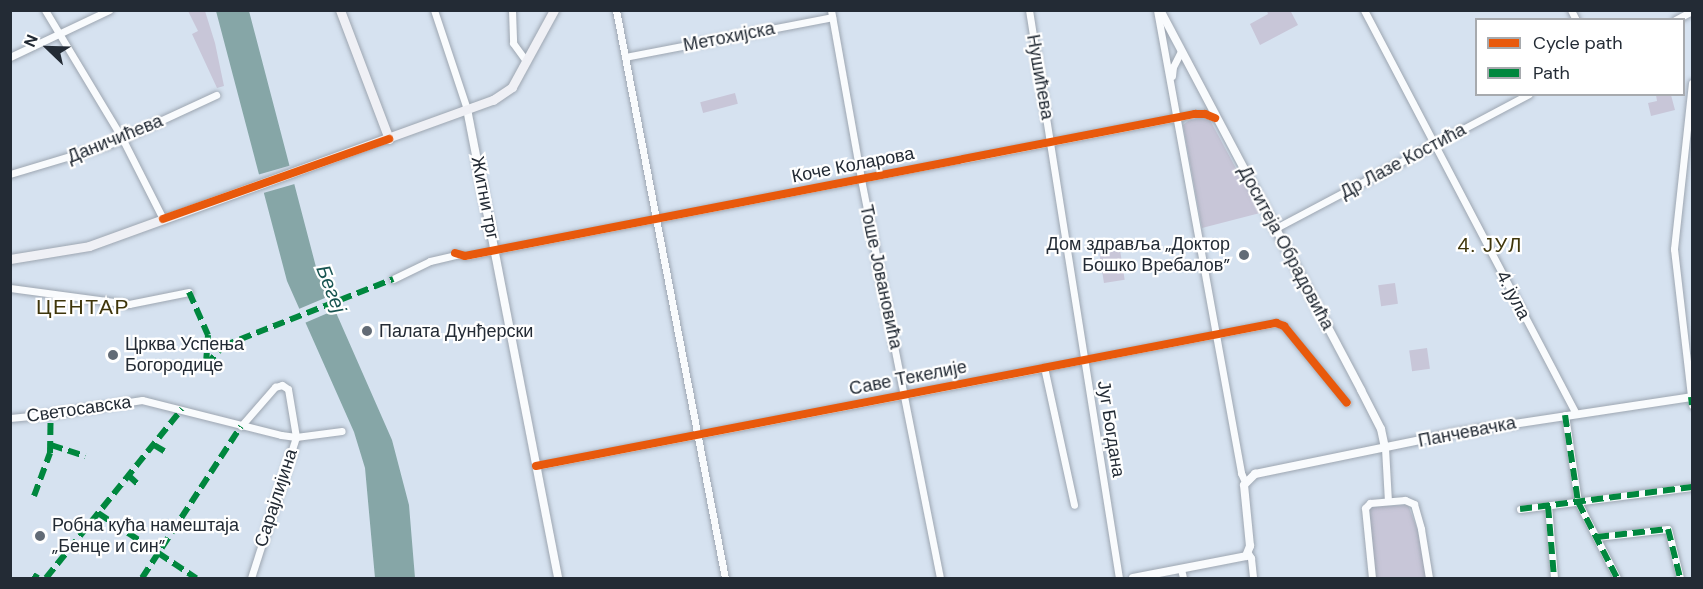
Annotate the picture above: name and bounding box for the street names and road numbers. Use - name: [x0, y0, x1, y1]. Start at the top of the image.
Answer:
- street label: Метохијска: [681, 18, 777, 56]
- street label: Нушићева: [1022, 33, 1058, 121]
- street label: Даничићева: [64, 110, 166, 168]
- street label: Др Лазе Костића: [1336, 119, 1470, 203]
- street label: Коче Коларова: [790, 143, 916, 187]
- street label: Житни трг: [466, 154, 504, 242]
- street label: Доситеја Обрадовића: [1234, 162, 1338, 334]
- street label: Тоше Јовановића: [855, 203, 907, 351]
- street label: 4. јула: [1491, 267, 1535, 323]
- street label: Саве Текелије: [847, 356, 969, 400]
- street label: Југ Богдана: [1093, 379, 1129, 479]
- street label: Светосавска: [25, 391, 133, 427]
- street label: Панчевачка: [1416, 412, 1518, 452]
- street label: Сарајлијина: [250, 446, 302, 550]

